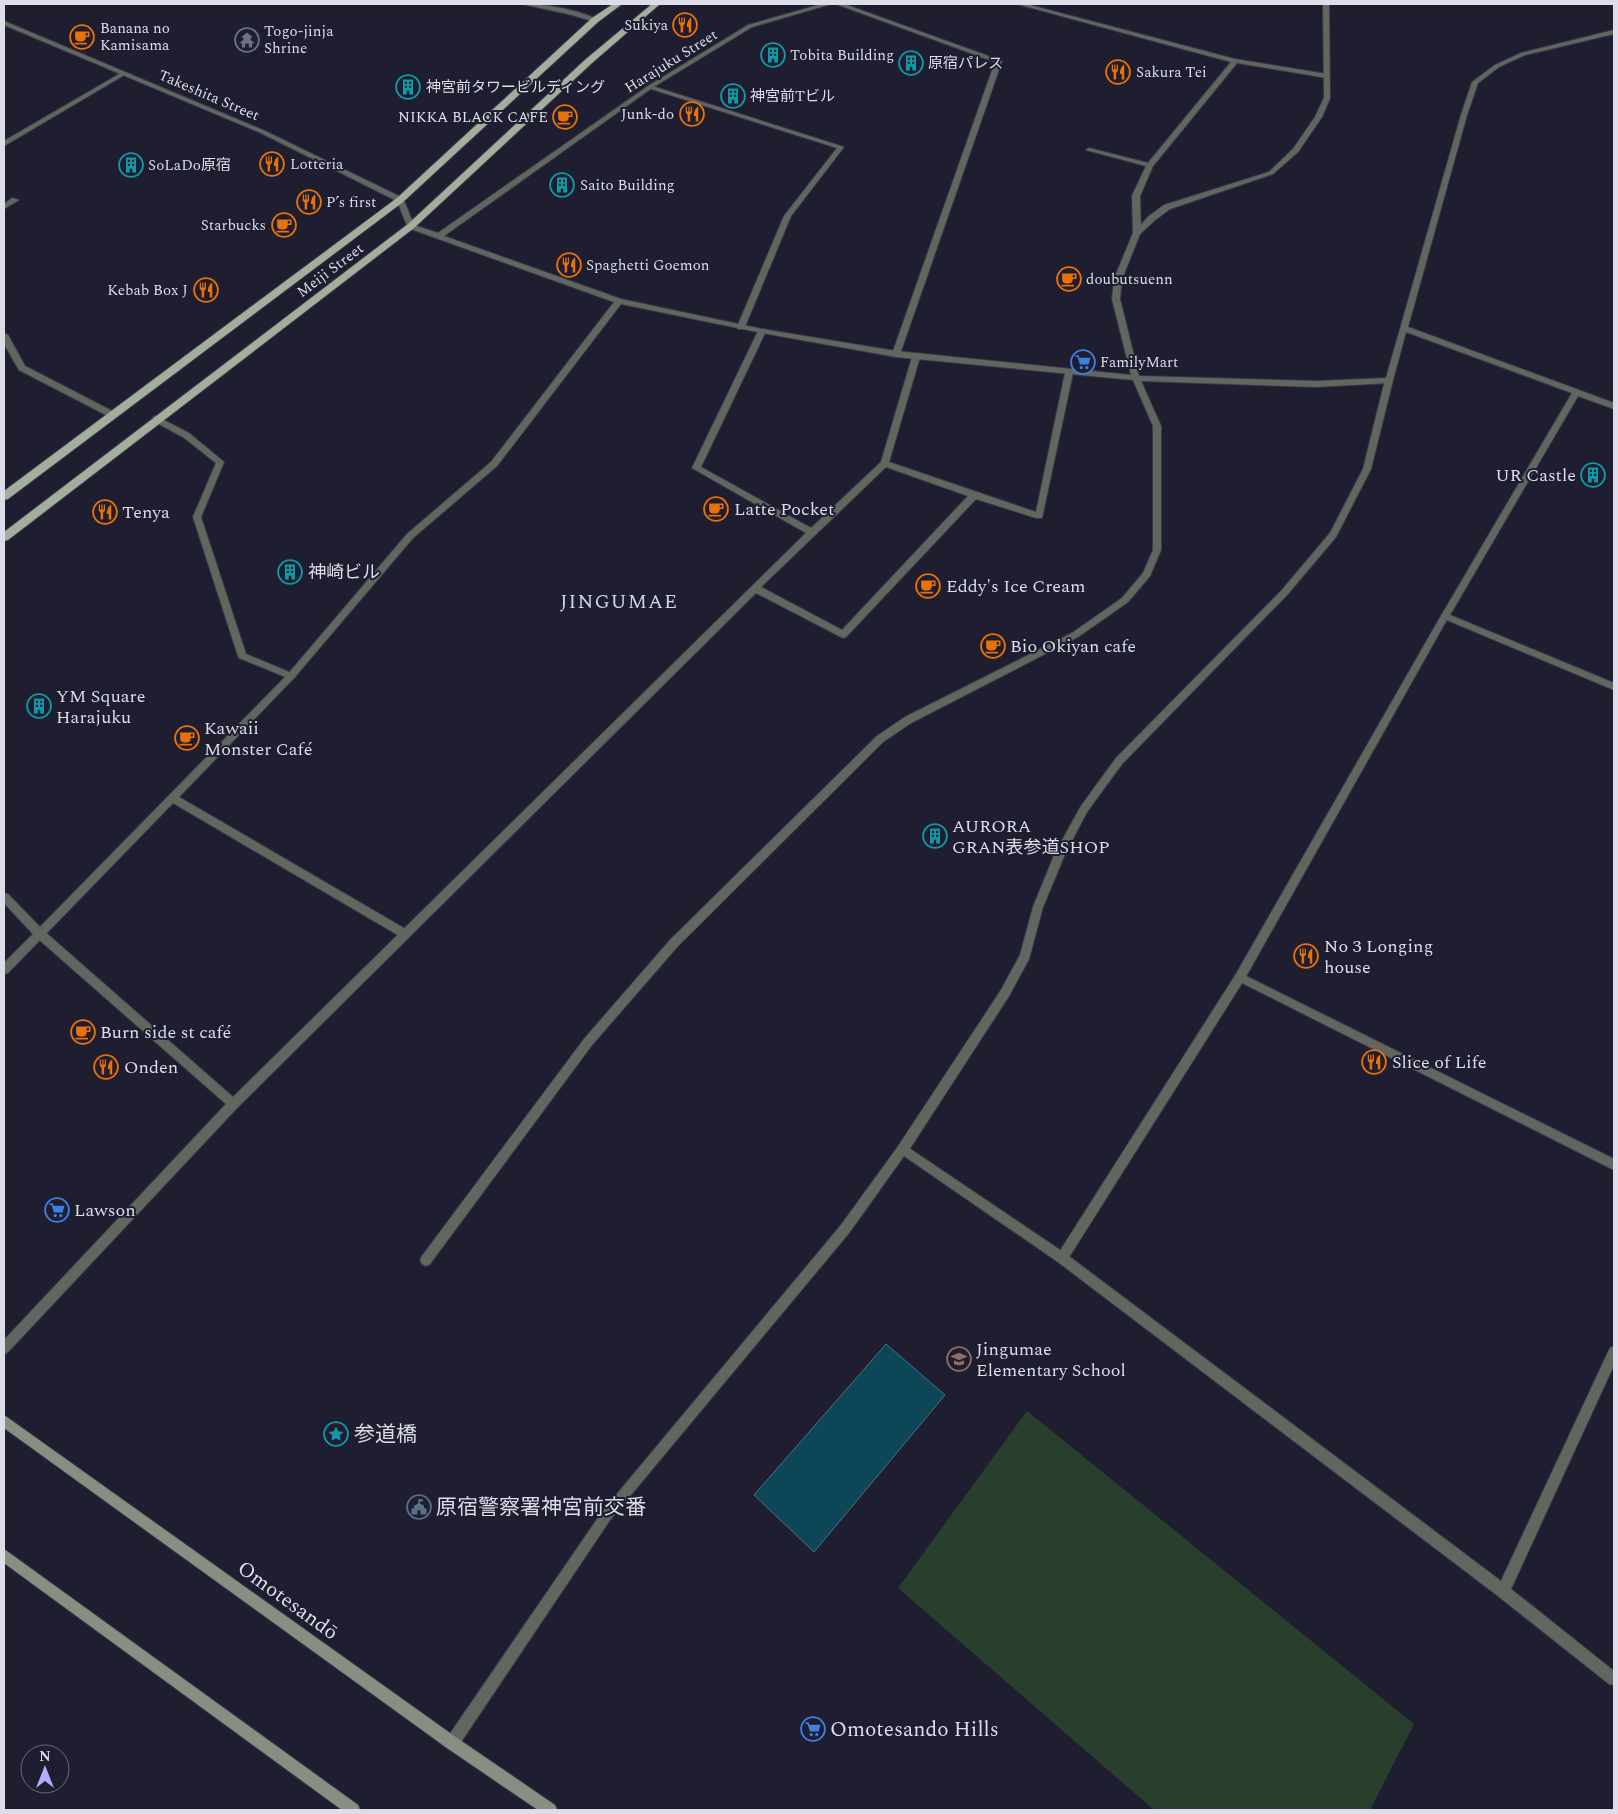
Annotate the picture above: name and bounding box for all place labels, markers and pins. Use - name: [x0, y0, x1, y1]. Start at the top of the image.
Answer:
- restaurant icon: Sukiya: [672, 12, 698, 38]
- place label: Sukiya: [624, 14, 669, 37]
- place label: Banana no Kamisama: [100, 17, 170, 57]
- place label: Togo-jinja Shrine: [264, 20, 334, 60]
- cafe icon: Banana no Kamisama: [69, 24, 95, 50]
- temple icon: Togo-jinja Shrine: [234, 27, 260, 53]
- building icon: Tobita Building: [760, 42, 786, 68]
- place label: Tobita Building: [790, 44, 894, 67]
- building icon: 原宿パレス: [898, 50, 924, 76]
- place label: 原宿パレス: [928, 52, 1003, 75]
- restaurant icon: Sakura Tei: [1105, 59, 1131, 85]
- place label: Sakura Tei: [1136, 61, 1207, 84]
- building icon: 神宮前タワービルディング: [395, 74, 421, 100]
- place label: 神宮前タワービルディング: [426, 76, 605, 99]
- building icon: 神宮前Tビル: [720, 83, 746, 109]
- place label: 神宮前Tビル: [750, 85, 835, 108]
- restaurant icon: Junk-do: [679, 101, 705, 127]
- place label: Junk-do: [621, 103, 674, 126]
- cafe icon: NIKKA BLACK CAFE: [552, 104, 578, 130]
- place label: NIKKA BLACK CAFE: [398, 106, 548, 129]
- restaurant icon: Lotteria: [259, 151, 285, 177]
- building icon: SoLaDo原宿: [118, 152, 144, 178]
- place label: Lotteria: [290, 153, 344, 176]
- place label: SoLaDo原宿: [148, 154, 231, 177]
- building icon: Saito Building: [549, 172, 575, 198]
- place label: Saito Building: [580, 174, 675, 197]
- restaurant icon: P’s first: [296, 189, 322, 215]
- place label: P’s first: [326, 191, 376, 214]
- cafe icon: Starbucks: [271, 212, 297, 238]
- place label: Starbucks: [201, 214, 266, 237]
- restaurant icon: Spaghetti Goemon: [556, 252, 582, 278]
- place label: Spaghetti Goemon: [586, 254, 710, 277]
- cafe icon: doubutsuenn: [1056, 266, 1082, 292]
- place label: doubutsuenn: [1086, 268, 1173, 291]
- restaurant icon: Kebab Box J: [193, 277, 219, 303]
- place label: Kebab Box J: [107, 279, 188, 302]
- supermarket icon: FamilyMart: [1070, 349, 1096, 375]
- place label: FamilyMart: [1100, 351, 1178, 374]
- place label: UR Castle: [1495, 462, 1576, 489]
- building icon: UR Castle: [1580, 462, 1606, 488]
- cafe icon: Latte Pocket: [703, 496, 729, 522]
- place label: Latte Pocket: [734, 496, 834, 523]
- restaurant icon: Tenya: [92, 499, 118, 525]
- place label: Tenya: [122, 499, 170, 526]
- building icon: 神崎ビル: [277, 559, 303, 585]
- place label: 神崎ビル: [308, 559, 380, 586]
- cafe icon: Eddy's Ice Cream: [915, 573, 941, 599]
- place label: Eddy's Ice Cream: [946, 573, 1085, 600]
- cafe icon: Bio Okiyan cafe: [980, 633, 1006, 659]
- place label: Bio Okiyan cafe: [1010, 633, 1136, 660]
- place label: YM Square Harajuku: [56, 683, 145, 731]
- building icon: YM Square Harajuku: [26, 693, 52, 719]
- place label: Kawaii Monster Café: [204, 715, 313, 763]
- cafe icon: Kawaii Monster Café: [174, 725, 200, 751]
- place label: AURORA GRAN表参道SHOP: [952, 813, 1110, 861]
- building icon: AURORA GRAN表参道SHOP: [922, 823, 948, 849]
- place label: No 3 Longing house: [1324, 933, 1433, 981]
- restaurant icon: No 3 Longing house: [1293, 943, 1319, 969]
- cafe icon: Burn side st café: [70, 1019, 96, 1045]
- place label: Burn side st café: [100, 1019, 232, 1046]
- restaurant icon: Slice of Life: [1361, 1049, 1387, 1075]
- place label: Slice of Life: [1392, 1049, 1487, 1076]
- restaurant icon: Onden: [93, 1054, 119, 1080]
- place label: Onden: [124, 1054, 178, 1081]
- supermarket icon: Lawson: [44, 1197, 70, 1223]
- place label: Lawson: [74, 1197, 136, 1224]
- place label: Jingumae Elementary School: [976, 1336, 1126, 1384]
- school or university icon: Jingumae Elementary School: [946, 1346, 972, 1372]
- place label: 参道橋: [354, 1419, 417, 1451]
- place icon: 参道橋: [323, 1421, 349, 1447]
- place label: 原宿警察署神宮前交番: [436, 1492, 646, 1524]
- public building icon: 原宿警察署神宮前交番: [406, 1494, 432, 1520]
- place label: Omotesando Hills: [830, 1714, 999, 1746]
- supermarket icon: Omotesando Hills: [800, 1716, 826, 1742]

